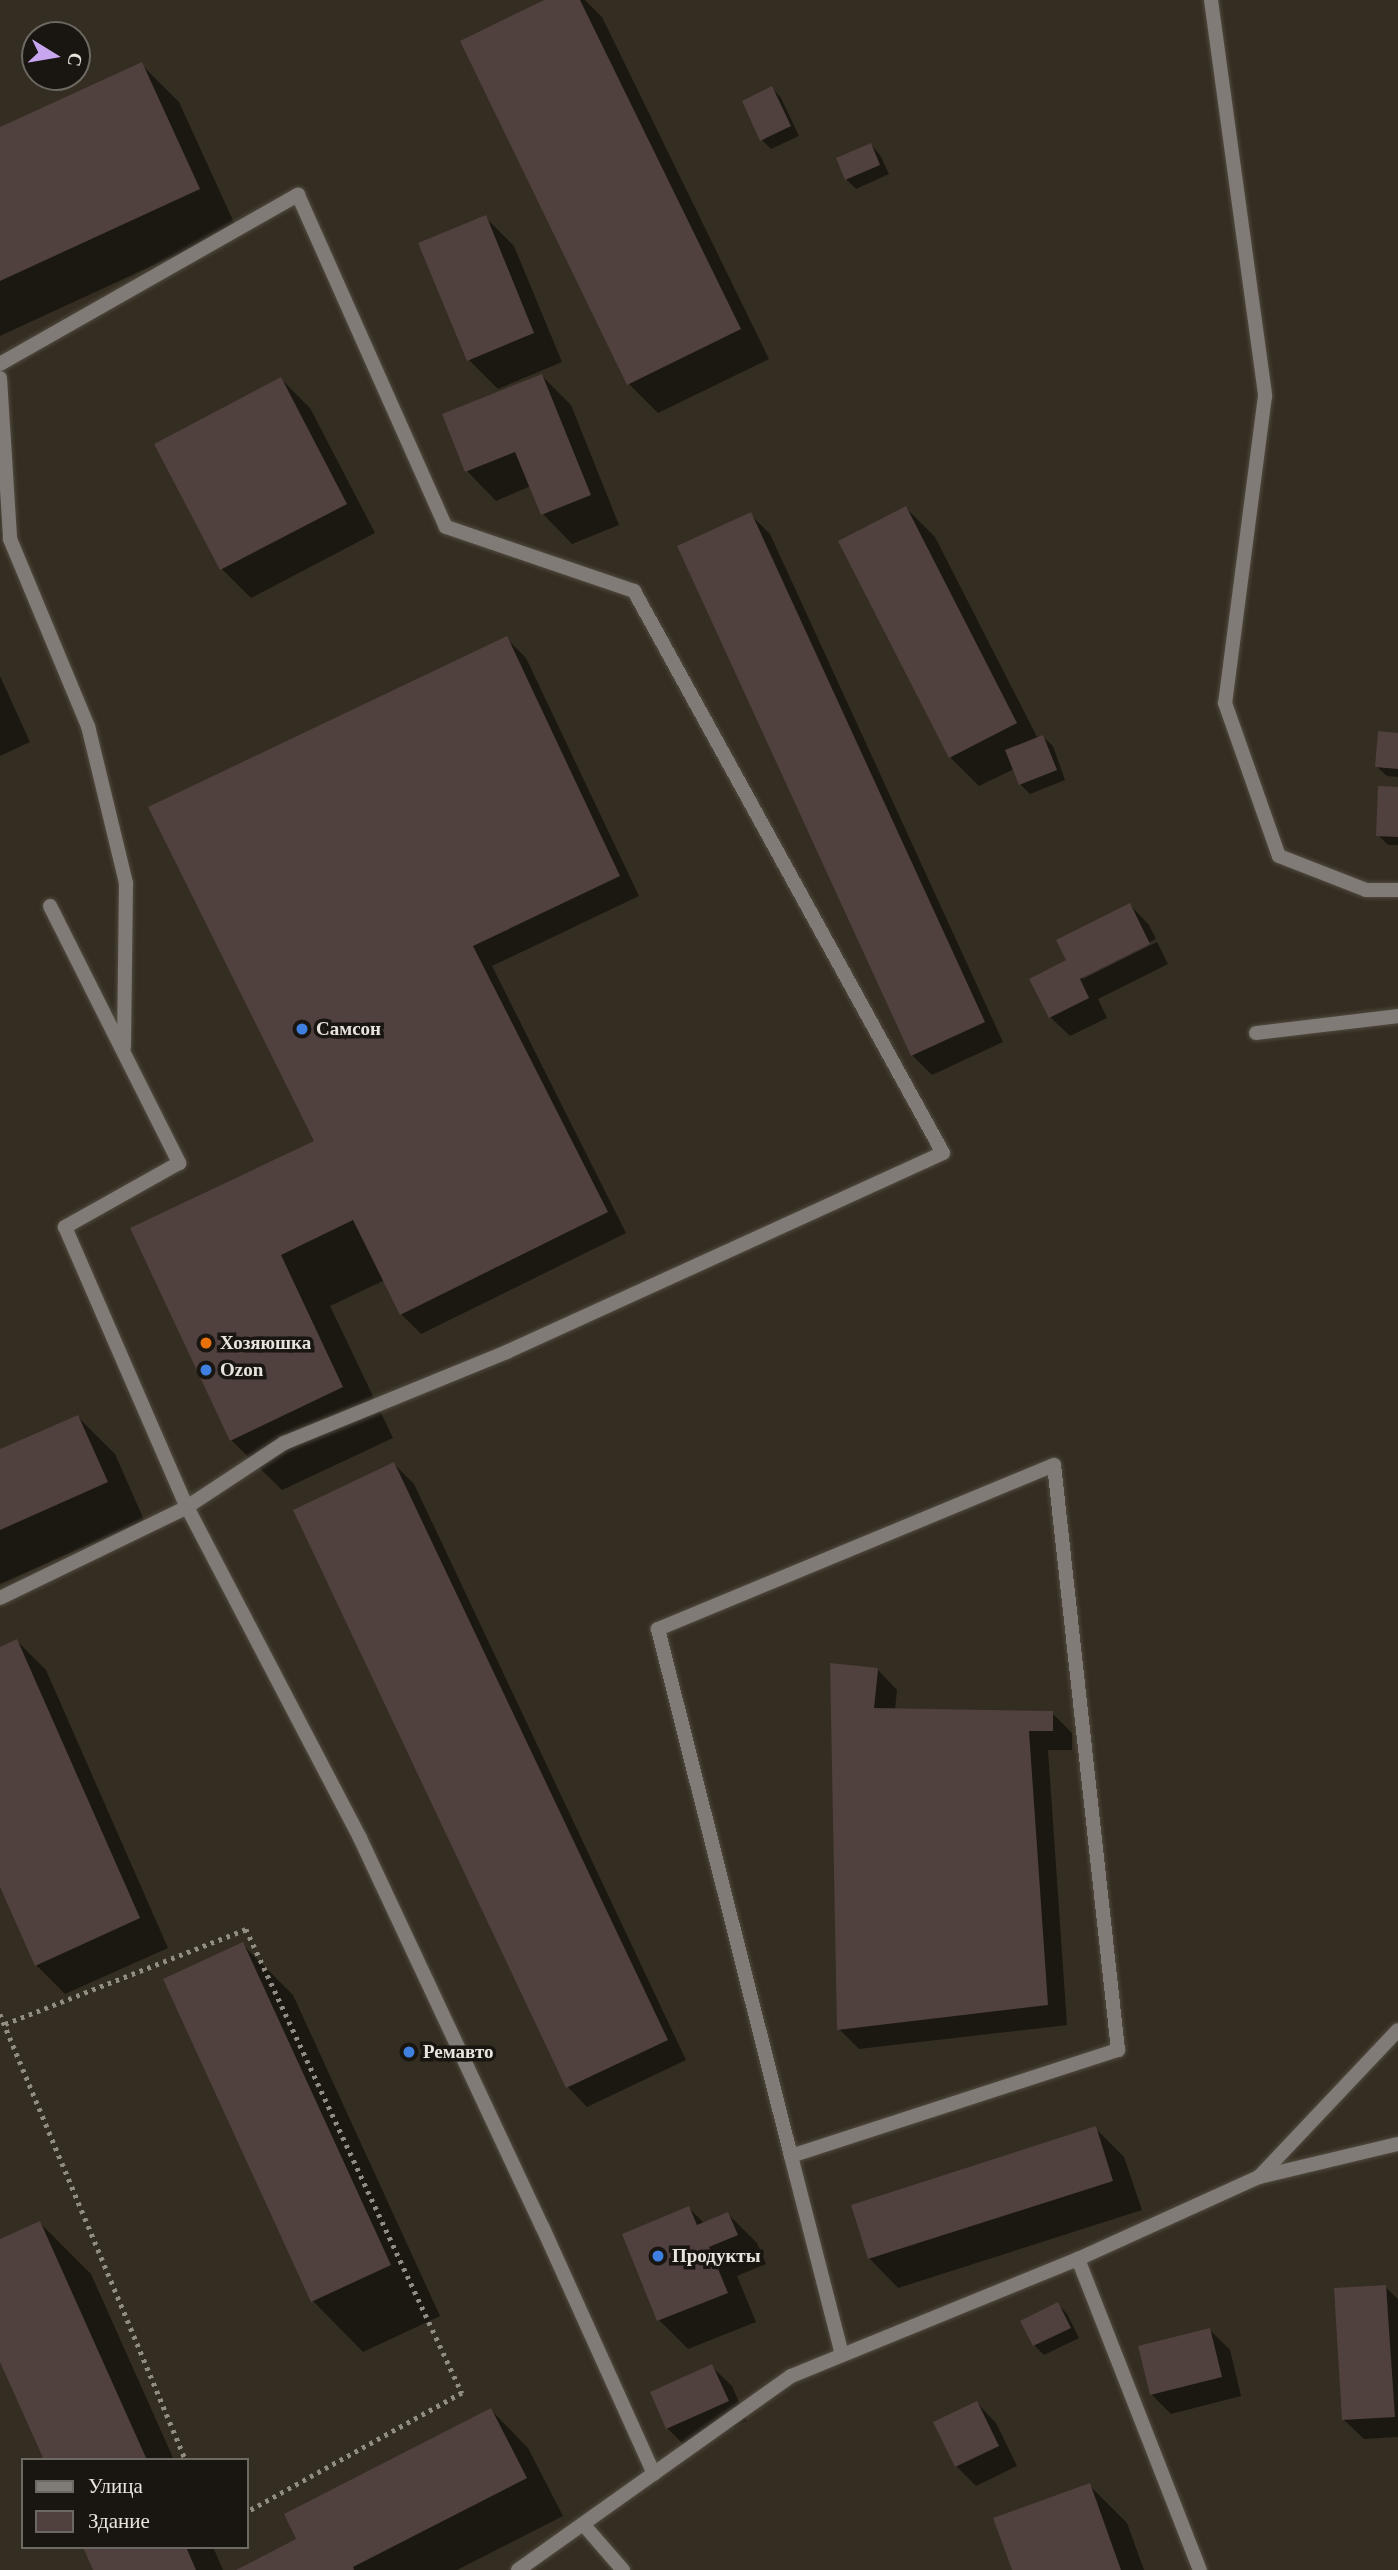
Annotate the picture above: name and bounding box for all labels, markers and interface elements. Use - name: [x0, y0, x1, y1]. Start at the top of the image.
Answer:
- north arrow: [21, 21, 91, 91]
- text: С: [64, 51, 87, 68]
- place label: Самсон: [316, 1018, 381, 1040]
- marker: Самсон: [294, 1021, 310, 1037]
- place label: Хозяюшка: [220, 1332, 311, 1354]
- marker: Хозяюшка: [198, 1335, 214, 1351]
- place label: Ozon: [220, 1359, 263, 1381]
- marker: Ozon: [198, 1362, 214, 1378]
- place label: Ремавто: [423, 2041, 493, 2063]
- marker: Ремавто: [401, 2044, 417, 2060]
- place label: Продукты: [672, 2245, 761, 2267]
- marker: Продукты: [650, 2248, 666, 2264]
- legend: [21, 2458, 248, 2549]
- text: Улица: [88, 2474, 143, 2498]
- text: Здание: [88, 2509, 150, 2533]

